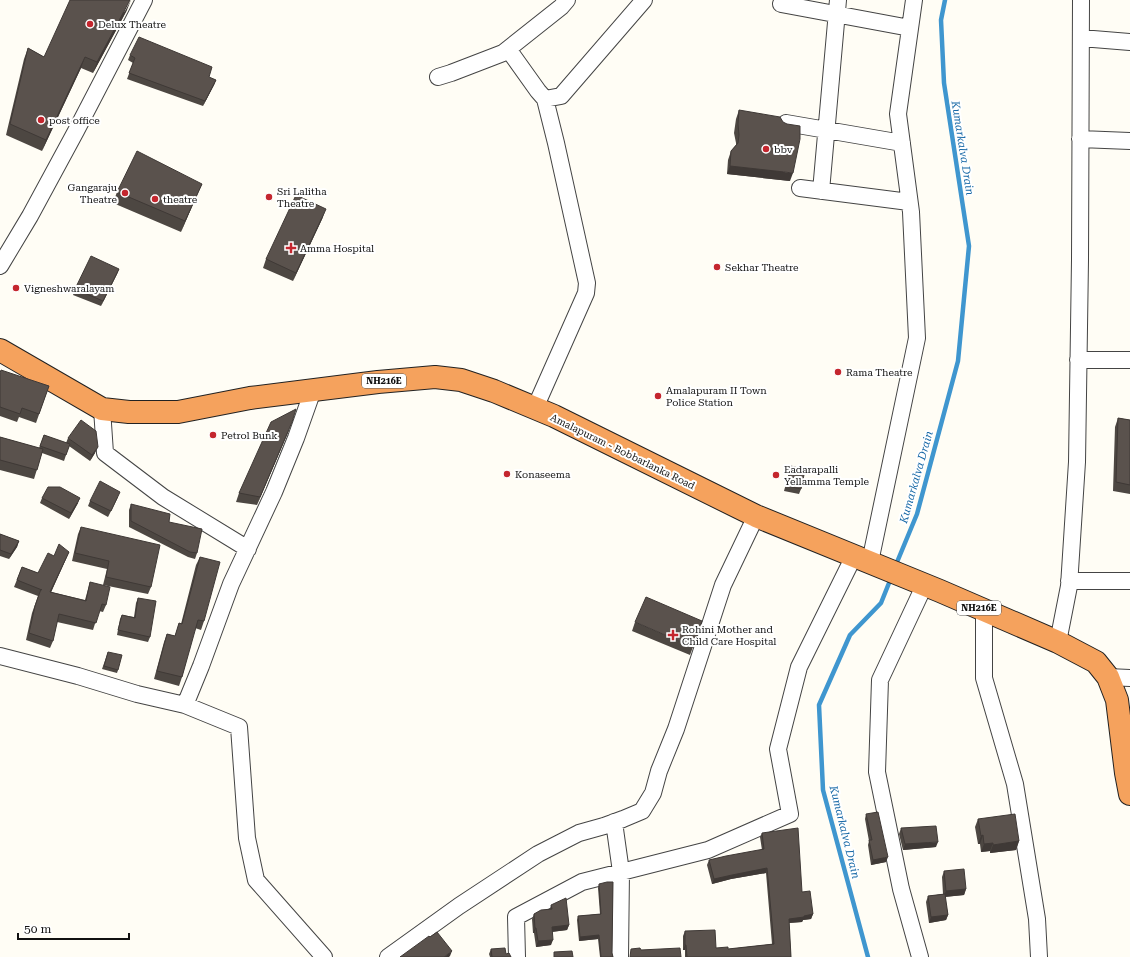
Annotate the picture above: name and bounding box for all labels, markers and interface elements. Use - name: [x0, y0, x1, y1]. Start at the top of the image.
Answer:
- marker: Delux Theatre: [85, 19, 95, 29]
- place label: Delux Theatre: [98, 19, 167, 30]
- water label: Kumarkalva Drain: [948, 99, 976, 196]
- marker: post office: [36, 115, 46, 125]
- place label: post office: [49, 115, 100, 126]
- marker: bbv: [761, 144, 771, 154]
- place label: bbv: [774, 144, 793, 155]
- place label: Gangaraju Theatre: [68, 182, 118, 205]
- place label: Sri Lalitha Theatre: [277, 186, 327, 209]
- marker: Gangaraju Theatre: [120, 188, 130, 198]
- marker: Sri Lalitha Theatre: [264, 192, 274, 202]
- marker: theatre: [150, 194, 160, 204]
- place label: theatre: [163, 194, 198, 205]
- marker: Amma Hospital: [285, 242, 297, 254]
- place label: Amma Hospital: [300, 243, 374, 254]
- marker: Sekhar Theatre: [712, 262, 722, 272]
- place label: Sekhar Theatre: [725, 262, 799, 273]
- marker: Vigneshwaralayam: [11, 283, 21, 293]
- place label: Vigneshwaralayam: [24, 283, 114, 294]
- marker: Rama Theatre: [833, 367, 843, 377]
- place label: Rama Theatre: [846, 367, 913, 378]
- road number: NH216E: [362, 374, 406, 388]
- place label: Amalapuram II Town Police Station: [666, 385, 767, 408]
- marker: Amalapuram II Town Police Station: [653, 391, 663, 401]
- street label: Amalapuram - Bobbarlanka Road: [549, 412, 697, 492]
- water label: Kumarkalva Drain: [897, 429, 936, 526]
- marker: Petrol Bunk: [208, 430, 218, 440]
- place label: Petrol Bunk: [221, 430, 278, 441]
- place label: Eadarapalli Yellamma Temple: [784, 464, 870, 487]
- marker: Konaseema: [502, 469, 512, 479]
- place label: Konaseema: [515, 469, 571, 480]
- marker: Eadarapalli Yellamma Temple: [771, 470, 781, 480]
- road number: NH216E: [957, 601, 1001, 615]
- place label: Rohini Mother and Child Care Hospital: [682, 624, 776, 647]
- marker: Rohini Mother and Child Care Hospital: [667, 629, 679, 641]
- water label: Kumarkalva Drain: [826, 783, 862, 880]
- scale bar: [18, 915, 129, 941]
- text: 50 m: [24, 922, 51, 936]

